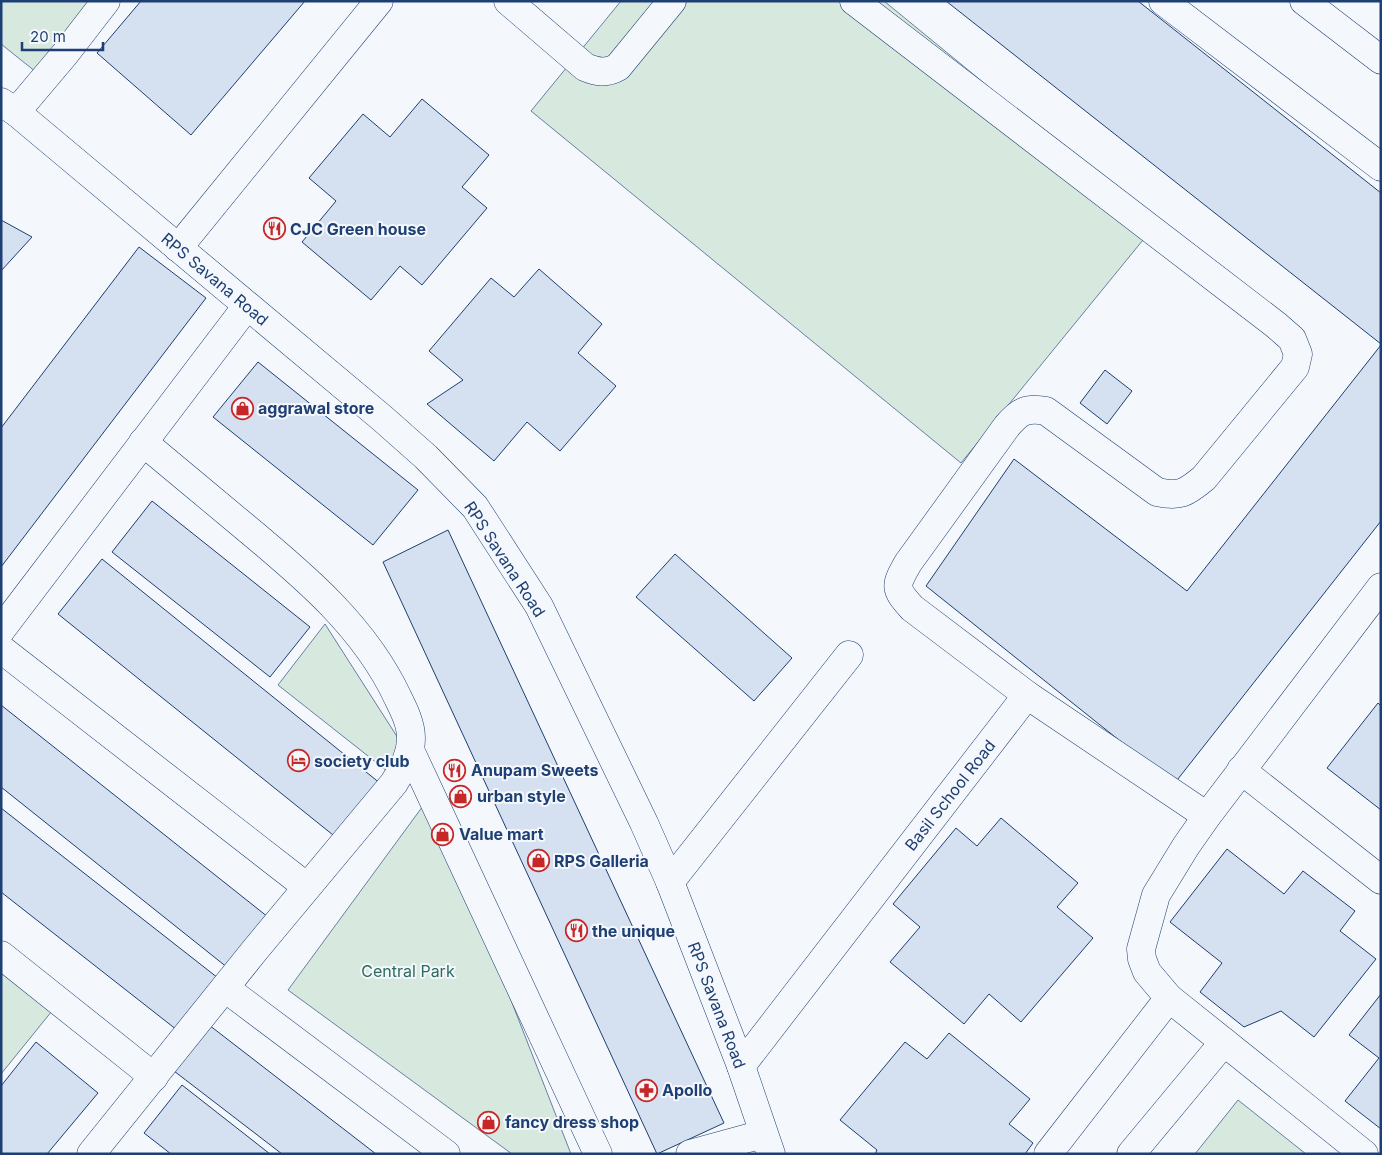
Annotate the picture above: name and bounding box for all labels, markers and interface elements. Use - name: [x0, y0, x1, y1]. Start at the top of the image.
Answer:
- scale bar: [22, 20, 104, 52]
- text: 20 m: [30, 27, 66, 46]
- restaurant icon: CJC Green house: [262, 217, 286, 241]
- place label: CJC Green house: [290, 219, 426, 239]
- street label: RPS Savana Road: [157, 228, 273, 330]
- shop icon: aggrawal store: [230, 396, 254, 420]
- place label: aggrawal store: [258, 398, 374, 418]
- street label: RPS Savana Road: [460, 497, 550, 621]
- street label: Basil School Road: [901, 736, 999, 854]
- hotel icon: society club: [286, 749, 310, 773]
- place label: society club: [314, 751, 409, 771]
- restaurant icon: Anupam Sweets: [443, 758, 467, 782]
- place label: Anupam Sweets: [471, 760, 598, 780]
- shop icon: urban style: [449, 784, 473, 808]
- place label: urban style: [477, 786, 566, 806]
- shop icon: Value mart: [431, 822, 455, 846]
- place label: Value mart: [459, 824, 544, 844]
- shop icon: RPS Galleria: [526, 849, 550, 873]
- place label: RPS Galleria: [554, 851, 649, 871]
- restaurant icon: the unique: [564, 919, 588, 943]
- place label: the unique: [592, 921, 675, 941]
- street label: RPS Savana Road: [684, 939, 750, 1071]
- park label: Central Park: [361, 961, 455, 981]
- pharmacy icon: Apollo: [634, 1078, 658, 1102]
- place label: Apollo: [662, 1080, 713, 1100]
- shop icon: fancy dress shop: [477, 1110, 501, 1134]
- place label: fancy dress shop: [505, 1112, 639, 1132]

